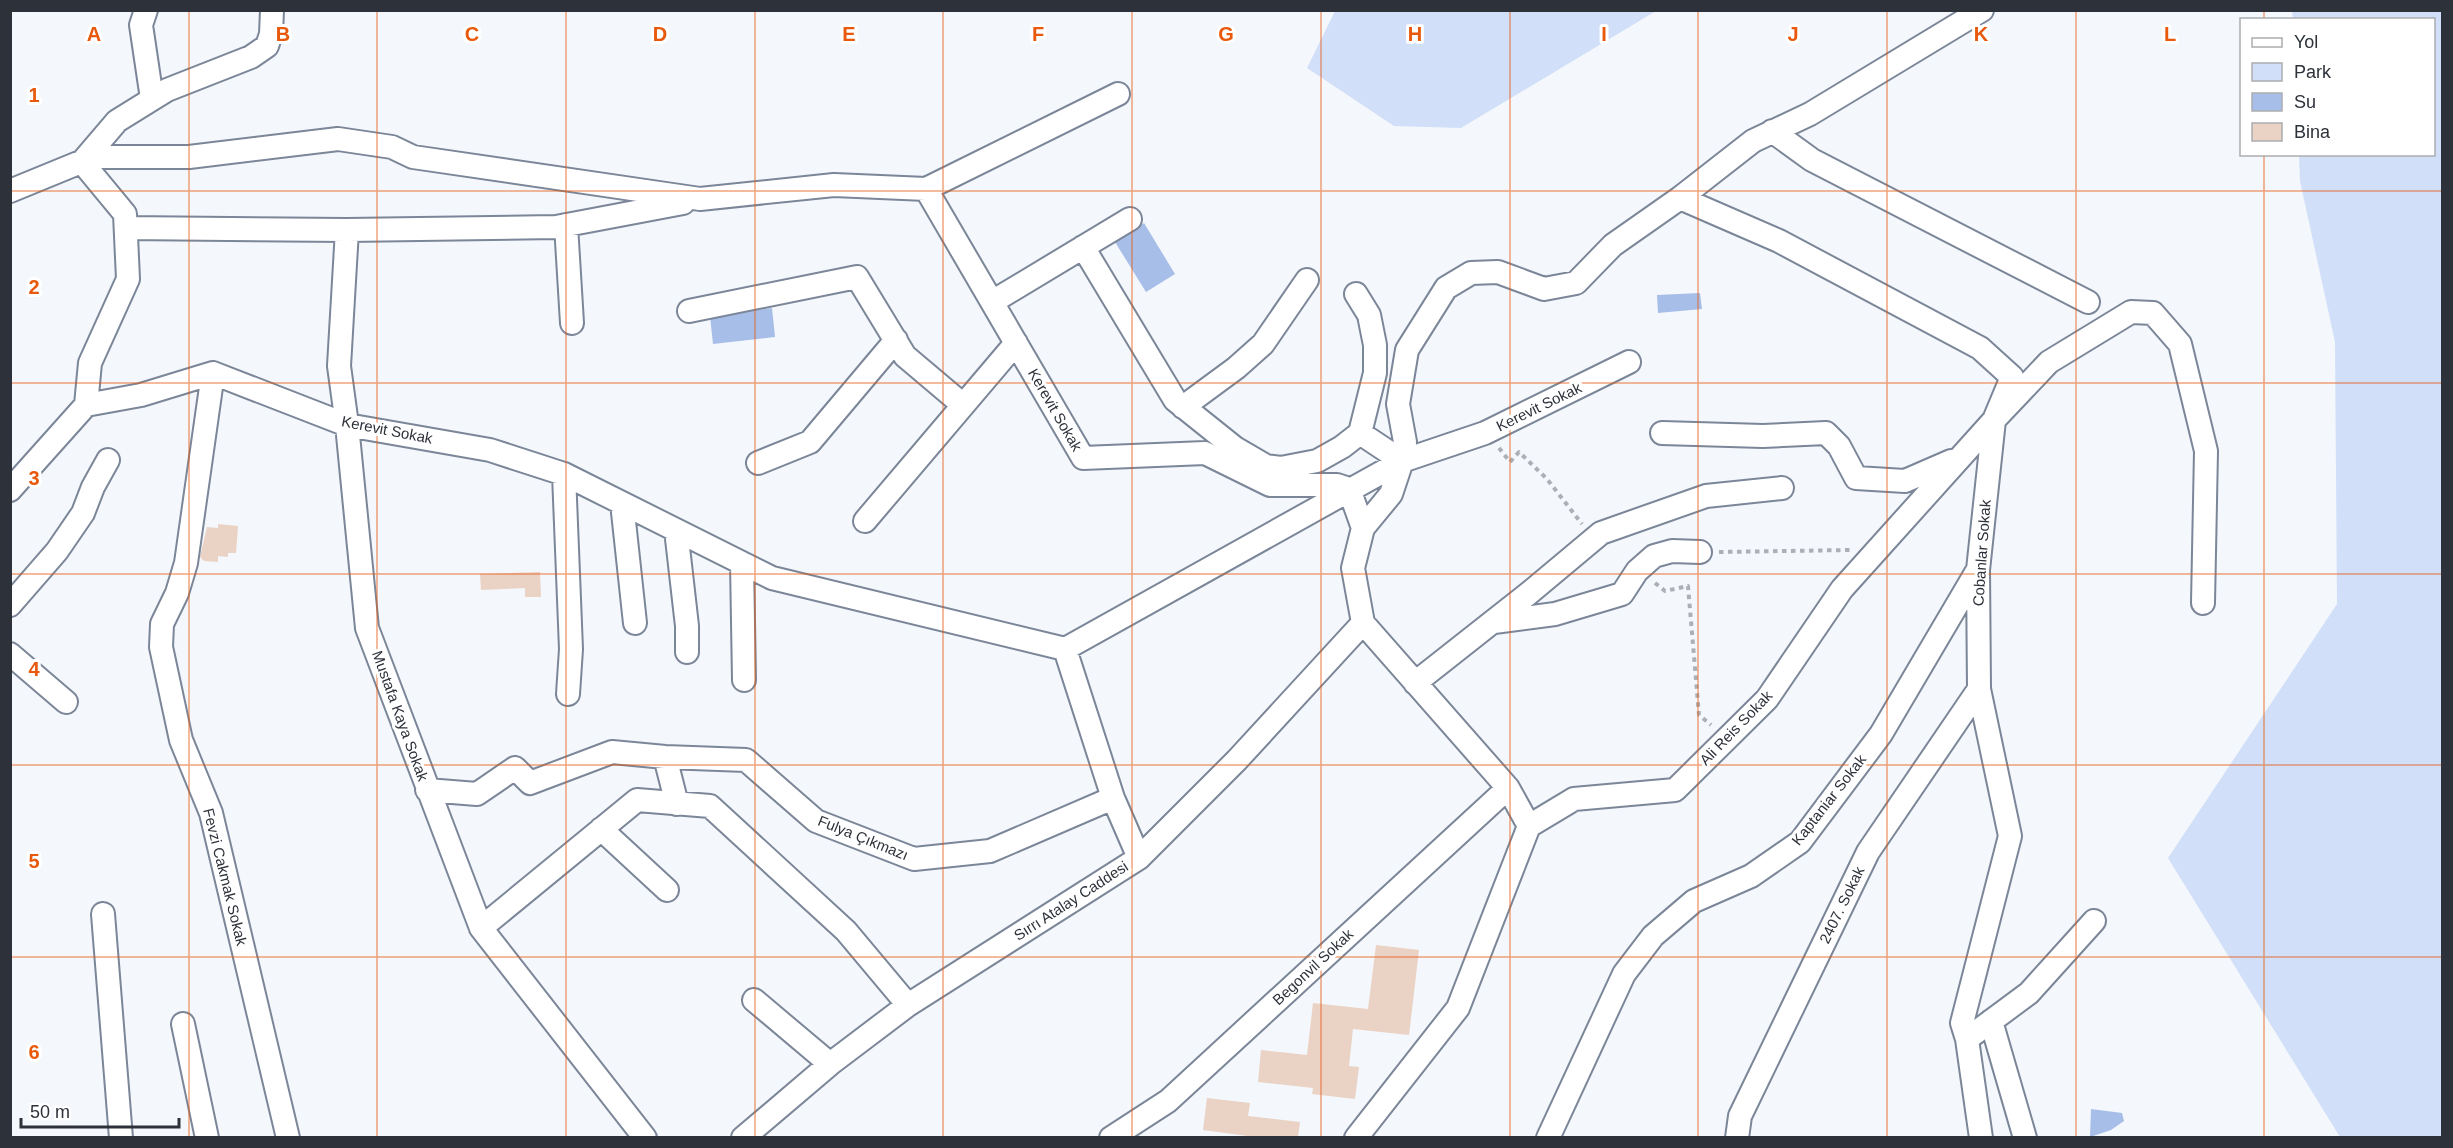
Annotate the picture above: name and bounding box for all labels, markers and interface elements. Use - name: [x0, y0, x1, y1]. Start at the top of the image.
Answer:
- legend: [2240, 18, 2435, 156]
- text: A: [87, 23, 101, 45]
- text: B: [276, 23, 290, 45]
- text: C: [465, 23, 479, 45]
- text: D: [653, 23, 667, 45]
- text: E: [842, 23, 856, 45]
- text: F: [1032, 23, 1044, 45]
- text: G: [1218, 23, 1234, 45]
- text: H: [1408, 23, 1422, 45]
- text: I: [1601, 23, 1607, 45]
- text: J: [1787, 23, 1799, 45]
- text: K: [1974, 23, 1989, 45]
- text: L: [2164, 23, 2176, 45]
- text: Yol: [2294, 32, 2318, 52]
- text: Park: [2294, 62, 2332, 82]
- text: 1: [28, 84, 40, 106]
- text: Su: [2294, 92, 2316, 112]
- text: Bina: [2294, 122, 2331, 142]
- text: 2: [28, 276, 40, 298]
- street label: Kerevit Sokak: [1025, 365, 1086, 455]
- street label: Kerevit Sokak: [1493, 378, 1585, 434]
- street label: Kerevit Sokak: [340, 412, 435, 447]
- text: 3: [28, 467, 40, 489]
- street label: Cobanlar Sokak: [1969, 499, 1994, 607]
- street label: Mustafa Kaya Sokak: [369, 648, 432, 784]
- text: 4: [28, 658, 40, 680]
- street label: Ali Reis Sokak: [1696, 687, 1776, 768]
- street label: Kaptaniar Sokak: [1788, 751, 1869, 848]
- street label: Fevzi Cakmak Sokak: [200, 806, 251, 948]
- street label: Fulya Çıkmazı: [816, 812, 911, 863]
- text: 5: [28, 850, 40, 872]
- street label: Sırrı Atalay Caddesi: [1011, 857, 1131, 944]
- street label: 2407. Sokak: [1816, 863, 1868, 946]
- street label: Begonvil Sokak: [1269, 925, 1357, 1008]
- text: 6: [28, 1041, 40, 1063]
- scale bar: [21, 1091, 178, 1129]
- text: 50 m: [30, 1102, 70, 1122]

